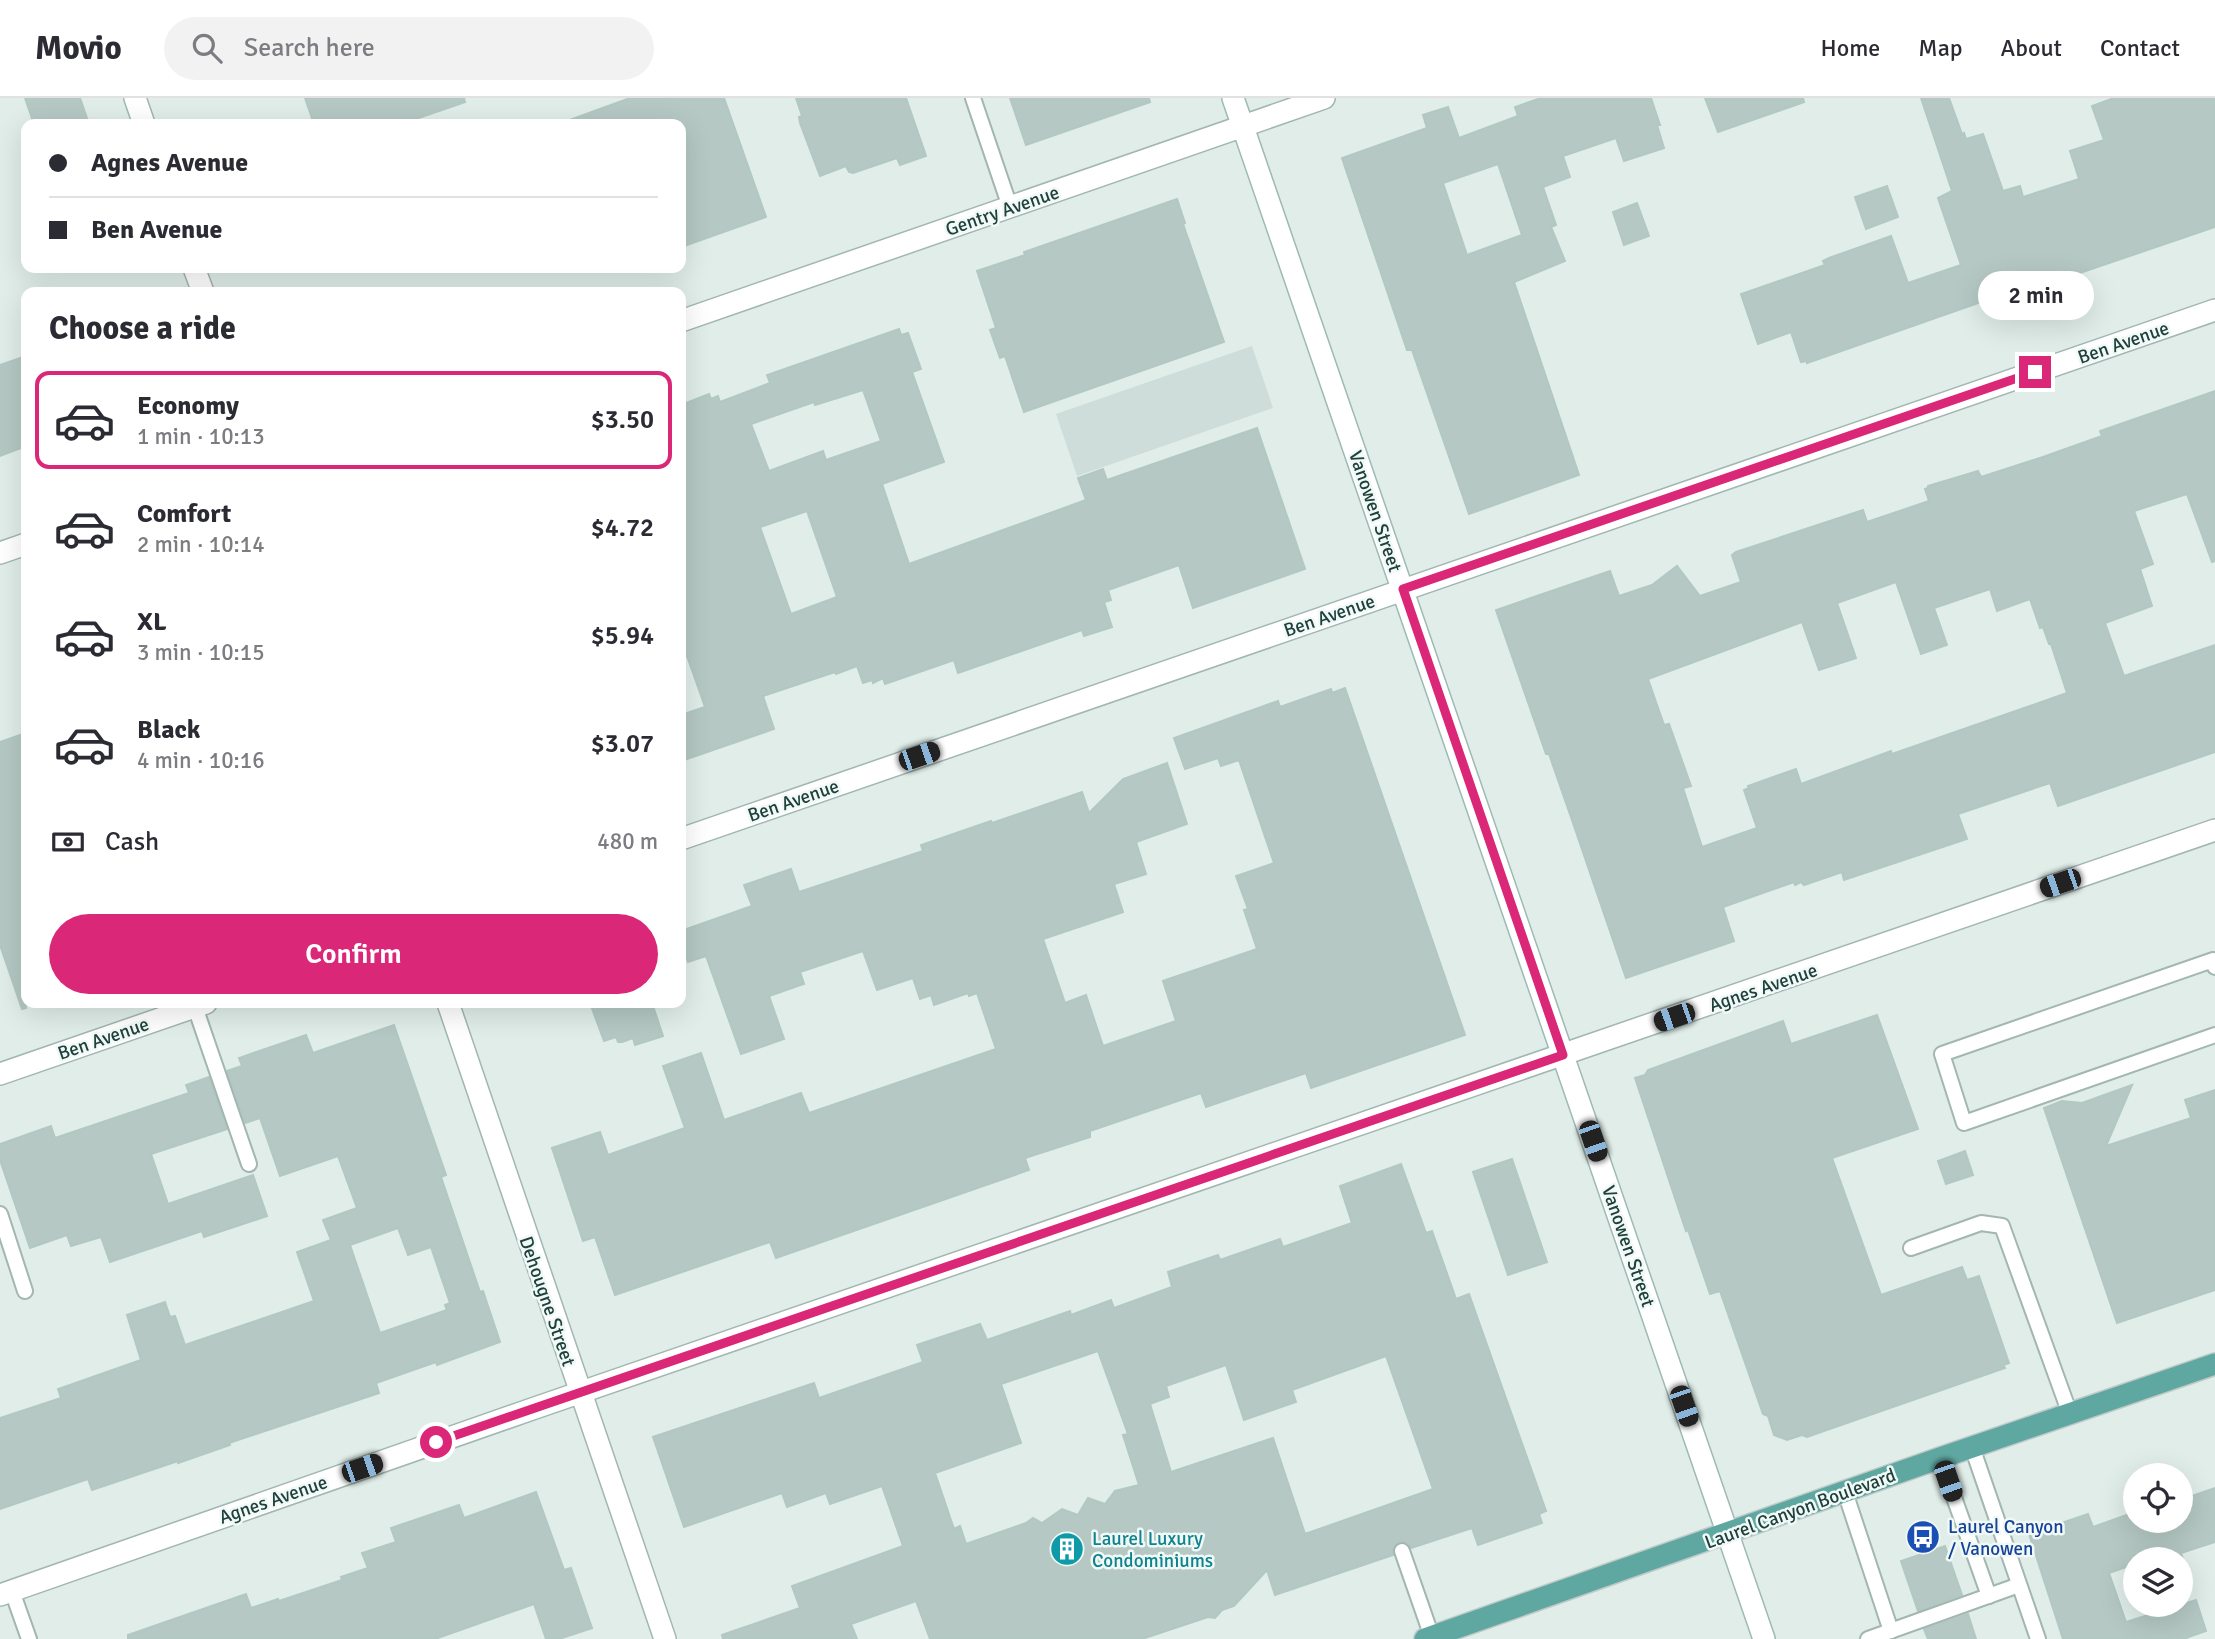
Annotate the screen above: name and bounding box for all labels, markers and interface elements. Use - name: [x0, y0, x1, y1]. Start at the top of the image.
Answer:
- search box: [164, 17, 654, 80]
- text: Movio: [35, 28, 122, 69]
- icon: search: [188, 29, 226, 67]
- text: Search here: [244, 32, 375, 64]
- text: Home: [1820, 33, 1880, 63]
- text: Map: [1918, 33, 1963, 63]
- text: About: [2001, 33, 2062, 63]
- text: Contact: [2100, 33, 2180, 63]
- text: Agnes Avenue: [91, 147, 248, 179]
- street label: Gentry Avenue: [942, 180, 1062, 242]
- text: Ben Avenue: [91, 214, 222, 246]
- callout: 2 min: [1977, 271, 2093, 320]
- text: 2 min: [2008, 281, 2064, 310]
- text: Choose a ride: [49, 309, 236, 348]
- street label: Ben Avenue: [2075, 316, 2172, 370]
- route end: [2019, 356, 2051, 388]
- icon: car: [53, 389, 116, 452]
- text: Economy: [137, 390, 239, 422]
- text: $3.50: [591, 404, 654, 436]
- text: 1 min · 10:13: [137, 422, 265, 451]
- street label: Vanowen Street: [1343, 447, 1407, 576]
- icon: car: [53, 497, 116, 560]
- text: Comfort: [137, 498, 231, 530]
- text: $4.72: [591, 512, 654, 544]
- text: 2 min · 10:14: [137, 530, 265, 559]
- street label: Ben Avenue: [1281, 589, 1378, 643]
- icon: car: [53, 605, 116, 668]
- text: XL: [137, 606, 167, 638]
- text: $5.94: [591, 620, 654, 652]
- text: 3 min · 10:15: [137, 638, 265, 667]
- icon: car: [53, 713, 116, 776]
- text: Black: [137, 714, 200, 746]
- text: $3.07: [591, 728, 654, 760]
- car: [896, 739, 943, 773]
- text: 4 min · 10:16: [137, 746, 265, 775]
- street label: Ben Avenue: [745, 774, 842, 828]
- icon: cash: [49, 823, 87, 861]
- text: Cash: [105, 826, 159, 858]
- text: 480 m: [597, 827, 658, 856]
- car: [2037, 866, 2084, 900]
- button: Confirm: [49, 914, 658, 994]
- street label: Agnes Avenue: [1706, 958, 1821, 1018]
- car: [1651, 1000, 1698, 1034]
- street label: Ben Avenue: [55, 1012, 152, 1066]
- car: [1577, 1118, 1610, 1164]
- street label: Vanowen Street: [1596, 1182, 1660, 1311]
- street label: Dehougne Street: [514, 1233, 581, 1370]
- car: [1668, 1383, 1701, 1429]
- route start: [420, 1426, 452, 1458]
- car: [339, 1451, 386, 1485]
- car: [1932, 1458, 1965, 1504]
- street label: Laurel Canyon Boulevard: [1702, 1463, 1899, 1555]
- map controls: [2123, 1463, 2193, 1617]
- button: locate: [2123, 1463, 2193, 1533]
- street label: Agnes Avenue: [216, 1470, 331, 1530]
- place label: Laurel Canyon / Vanowen: [1948, 1515, 2064, 1561]
- bus stop icon: Laurel Canyon / Vanowen: [1904, 1518, 1942, 1556]
- place label: Laurel Luxury Condominiums: [1092, 1527, 1213, 1573]
- building icon: Laurel Luxury Condominiums: [1048, 1530, 1086, 1568]
- button: layers: [2123, 1547, 2193, 1617]

